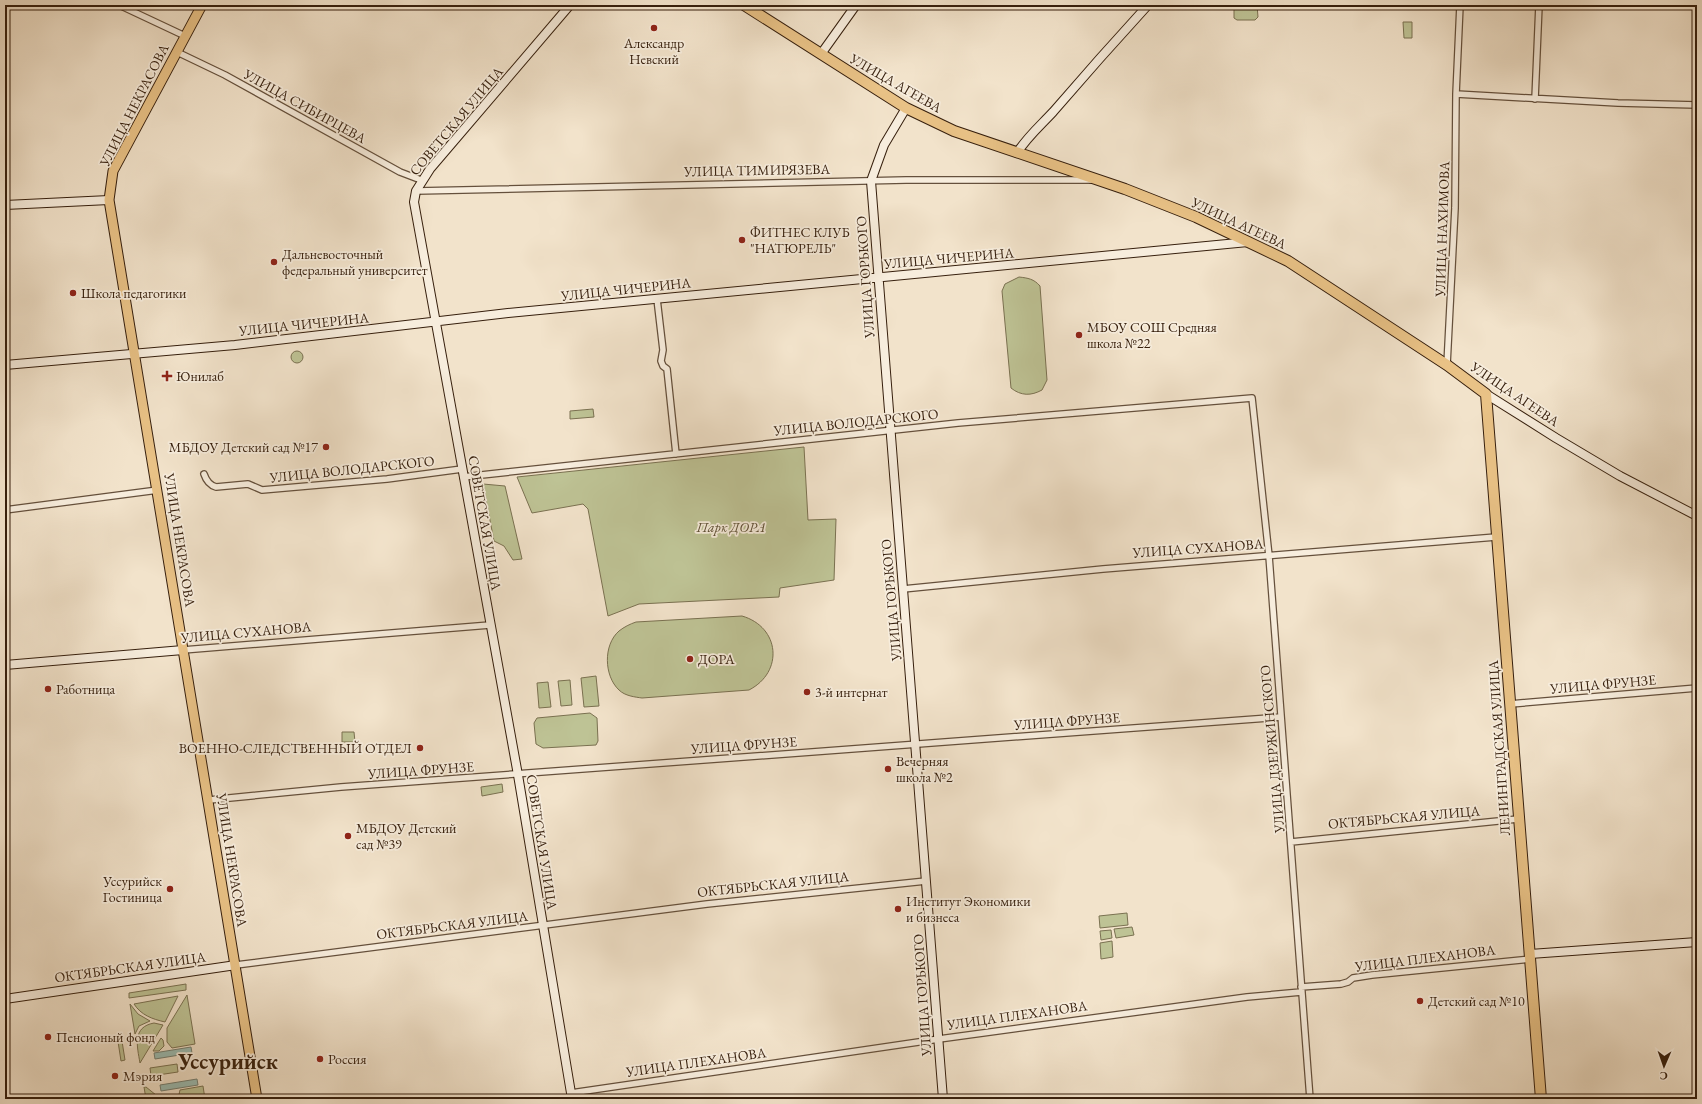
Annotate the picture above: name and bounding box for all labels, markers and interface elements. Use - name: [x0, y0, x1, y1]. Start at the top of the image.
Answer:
- marker: Александр Невский: [649, 23, 659, 33]
- place label: Александр Невский: [623, 34, 684, 68]
- street label: УЛИЦА НЕКРАСОВА: [95, 40, 173, 170]
- street label: УЛИЦА АГЕЕВА: [846, 49, 945, 117]
- street label: СОВЕТСКАЯ УЛИЦА: [405, 63, 507, 179]
- street label: УЛИЦА СИБИРЦЕВА: [240, 64, 370, 147]
- street label: УЛИЦА ТИМИРЯЗЕВА: [683, 160, 831, 180]
- street label: УЛИЦА НАХИМОВА: [1431, 160, 1453, 298]
- street label: УЛИЦА АГЕЕВА: [1188, 193, 1290, 253]
- street label: УЛИЦА ГОРЬКОГО: [852, 215, 878, 340]
- place label: ФИТНЕС КЛУБ "НАТЮРЕЛЬ": [750, 223, 850, 257]
- marker: ФИТНЕС КЛУБ "НАТЮРЕЛЬ": [737, 235, 747, 245]
- street label: УЛИЦА ЧИЧЕРИНА: [882, 243, 1015, 273]
- place label: Дальневосточный федеральный университет: [282, 245, 428, 279]
- marker: Дальневосточный федеральный университет: [269, 257, 279, 267]
- street label: УЛИЦА ЧИЧЕРИНА: [559, 273, 692, 305]
- place label: Школа педагогики: [81, 284, 187, 302]
- marker: Школа педагогики: [68, 288, 78, 298]
- street label: УЛИЦА ЧИЧЕРИНА: [237, 308, 370, 340]
- place label: МБОУ СОШ Средняя школа №22: [1087, 318, 1217, 352]
- marker: МБОУ СОШ Средняя школа №22: [1074, 330, 1084, 340]
- street label: УЛИЦА АГЕЕВА: [1466, 357, 1563, 430]
- place label: Юнилаб: [176, 367, 224, 385]
- marker: Юнилаб: [161, 370, 173, 382]
- street label: УЛИЦА ВОЛОДАРСКОГО: [772, 404, 940, 440]
- place label: МБДОУ Детский сад №17: [169, 438, 318, 456]
- marker: МБДОУ Детский сад №17: [321, 442, 331, 452]
- street label: УЛИЦА ВОЛОДАРСКОГО: [268, 451, 436, 487]
- street label: СОВЕТСКАЯ УЛИЦА: [464, 454, 506, 592]
- street label: УЛИЦА НЕКРАСОВА: [160, 471, 200, 609]
- park label: Парк ДОРА: [696, 518, 765, 536]
- street label: УЛИЦА СУХАНОВА: [1131, 534, 1264, 562]
- street label: УЛИЦА ГОРЬКОГО: [877, 538, 905, 663]
- street label: УЛИЦА СУХАНОВА: [179, 617, 312, 647]
- place label: ДОРА: [698, 650, 735, 668]
- marker: ДОРА: [685, 654, 695, 664]
- street label: ЛЕНИНГРАДСКАЯ УЛИЦА: [1484, 659, 1514, 836]
- street label: УЛИЦА ДЗЕРЖИНСКОГО: [1256, 664, 1288, 835]
- street label: УЛИЦА ФРУНЗЕ: [1548, 670, 1657, 698]
- place label: Работница: [56, 680, 116, 698]
- place label: 3-й интернат: [815, 683, 888, 701]
- marker: Работница: [43, 684, 53, 694]
- marker: 3-й интернат: [802, 687, 812, 697]
- street label: УЛИЦА ФРУНЗЕ: [1012, 708, 1121, 734]
- street label: УЛИЦА ФРУНЗЕ: [689, 732, 798, 758]
- place label: ВОЕННО-СЛЕДСТВЕННЫЙ ОТДЕЛ: [179, 739, 412, 757]
- marker: ВОЕННО-СЛЕДСТВЕННЫЙ ОТДЕЛ: [415, 743, 425, 753]
- place label: Вечерняя школа №2: [896, 752, 953, 786]
- street label: УЛИЦА ФРУНЗЕ: [366, 757, 475, 783]
- marker: Вечерняя школа №2: [883, 764, 893, 774]
- street label: СОВЕТСКАЯ УЛИЦА: [522, 773, 562, 911]
- street label: УЛИЦА НЕКРАСОВА: [212, 791, 252, 929]
- street label: ОКТЯБРЬСКАЯ УЛИЦА: [1327, 801, 1481, 833]
- place label: МБДОУ Детский сад №39: [356, 819, 457, 853]
- marker: МБДОУ Детский сад №39: [343, 831, 353, 841]
- street label: ОКТЯБРЬСКАЯ УЛИЦА: [696, 867, 850, 901]
- place label: Уссурийск Гостиница: [102, 872, 162, 906]
- marker: Уссурийск Гостиница: [165, 884, 175, 894]
- place label: Институт Экономики и бизнеса: [906, 892, 1031, 926]
- marker: Институт Экономики и бизнеса: [893, 904, 903, 914]
- street label: ОКТЯБРЬСКАЯ УЛИЦА: [375, 907, 529, 943]
- street label: УЛИЦА ГОРЬКОГО: [909, 933, 935, 1058]
- street label: УЛИЦА ПЛЕХАНОВА: [1353, 940, 1497, 976]
- street label: ОКТЯБРЬСКАЯ УЛИЦА: [53, 947, 207, 987]
- place label: Детский сад №10: [1428, 992, 1525, 1010]
- street label: УЛИЦА ПЛЕХАНОВА: [945, 996, 1089, 1034]
- marker: Детский сад №10: [1415, 996, 1425, 1006]
- place label: Пенсионый фонд: [56, 1028, 156, 1046]
- marker: Пенсионый фонд: [43, 1032, 53, 1042]
- street label: УЛИЦА ПЛЕХАНОВА: [624, 1043, 768, 1081]
- north arrow: [1644, 1046, 1684, 1086]
- district label: Уссурийск: [177, 1047, 279, 1076]
- place label: Россия: [328, 1050, 367, 1068]
- marker: Россия: [315, 1054, 325, 1064]
- place label: Мэрия: [123, 1067, 162, 1085]
- text: С: [1659, 1069, 1668, 1083]
- marker: Мэрия: [110, 1071, 120, 1081]

